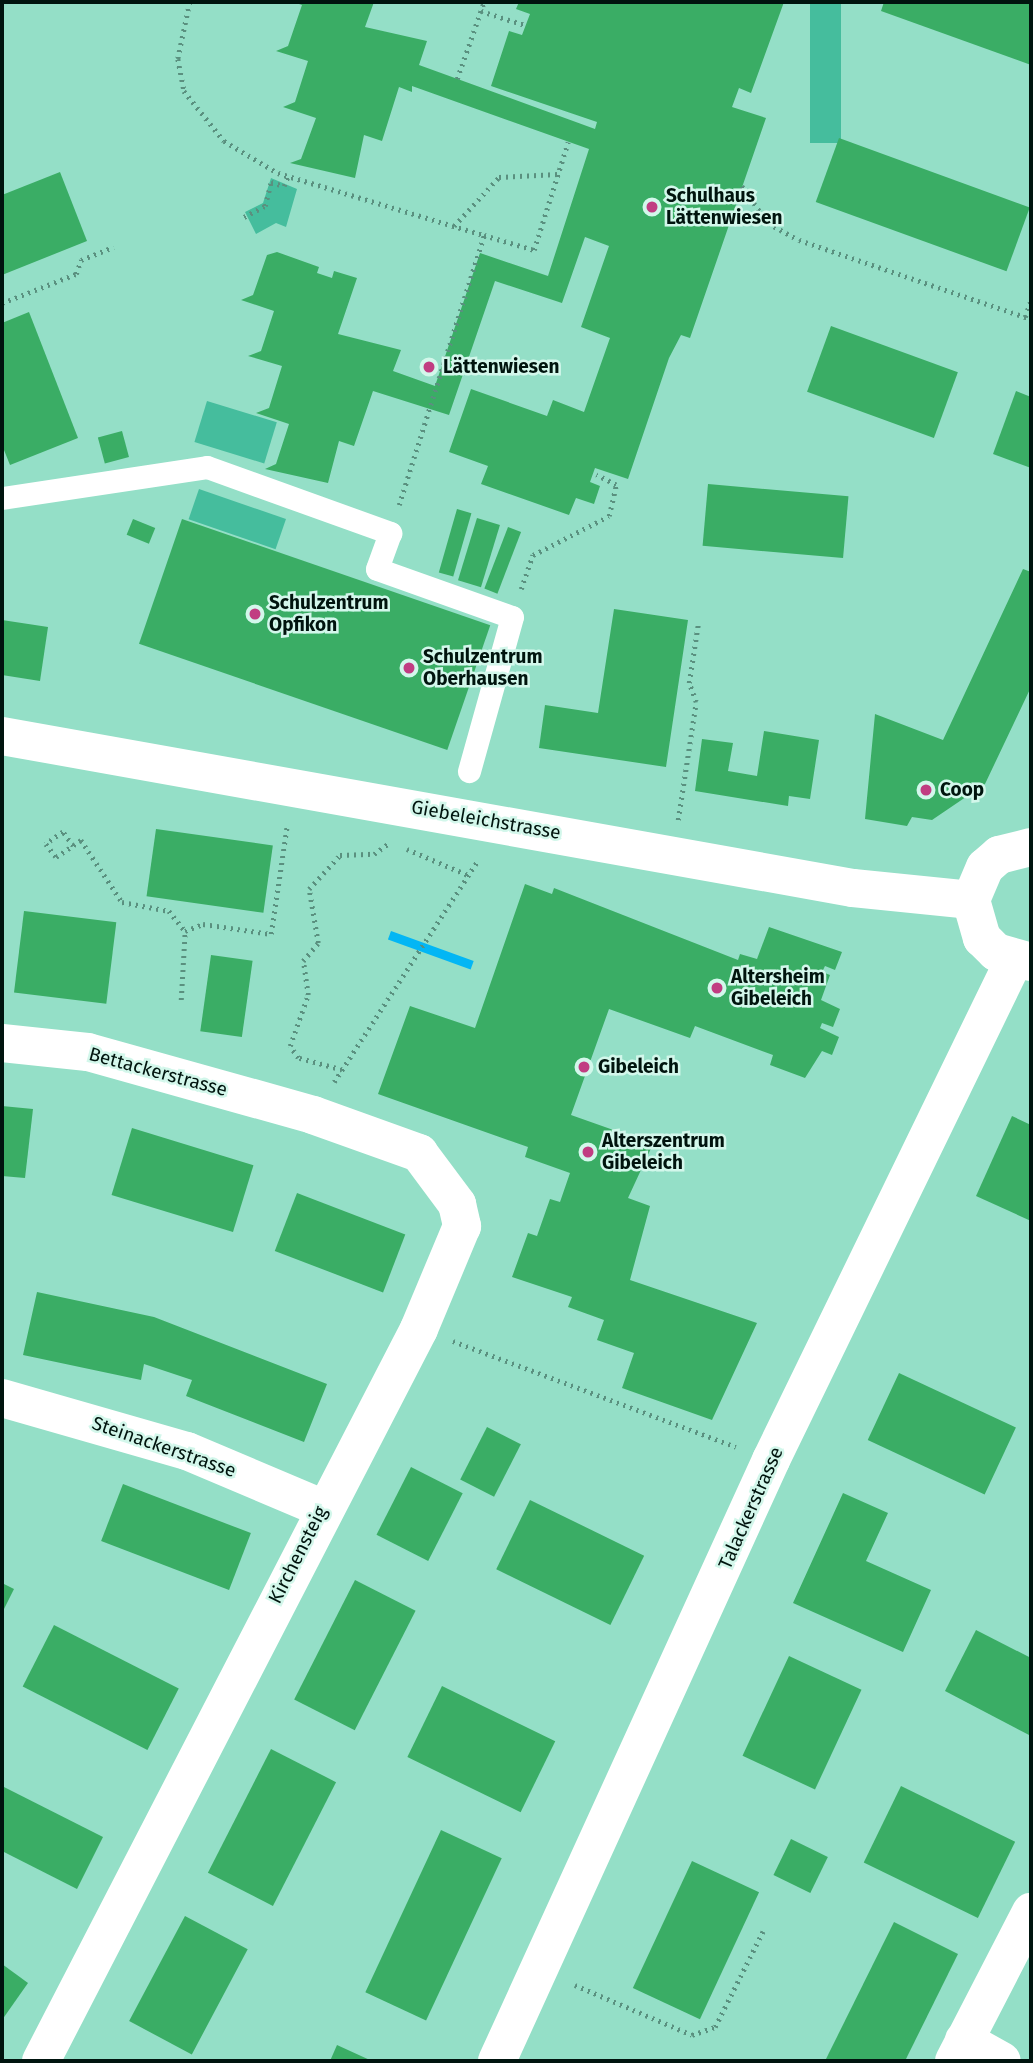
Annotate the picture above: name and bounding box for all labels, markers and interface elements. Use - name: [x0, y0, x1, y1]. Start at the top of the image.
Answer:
- place label: Schulhaus Lättenwiesen: [666, 185, 782, 229]
- marker: Schulhaus Lättenwiesen: [644, 199, 660, 215]
- place label: Lättenwiesen: [443, 356, 559, 378]
- marker: Lättenwiesen: [421, 359, 437, 375]
- place label: Schulzentrum Opfikon: [269, 592, 389, 636]
- marker: Schulzentrum Opfikon: [247, 606, 263, 622]
- place label: Schulzentrum Oberhausen: [423, 646, 543, 690]
- marker: Schulzentrum Oberhausen: [401, 660, 417, 676]
- place label: Coop: [940, 779, 984, 801]
- marker: Coop: [918, 782, 934, 798]
- street label: Giebeleichstrasse: [410, 796, 562, 844]
- place label: Altersheim Gibeleich: [731, 966, 825, 1010]
- marker: Altersheim Gibeleich: [709, 980, 725, 996]
- street label: Bettackerstrasse: [86, 1043, 230, 1101]
- place label: Gibeleich: [598, 1056, 679, 1078]
- marker: Gibeleich: [576, 1059, 592, 1075]
- place label: Alterszentrum Gibeleich: [602, 1130, 725, 1174]
- marker: Alterszentrum Gibeleich: [580, 1144, 596, 1160]
- street label: Steinackerstrasse: [89, 1412, 239, 1482]
- street label: Talackerstrasse: [714, 1443, 788, 1573]
- street label: Kirchensteig: [264, 1503, 332, 1607]

